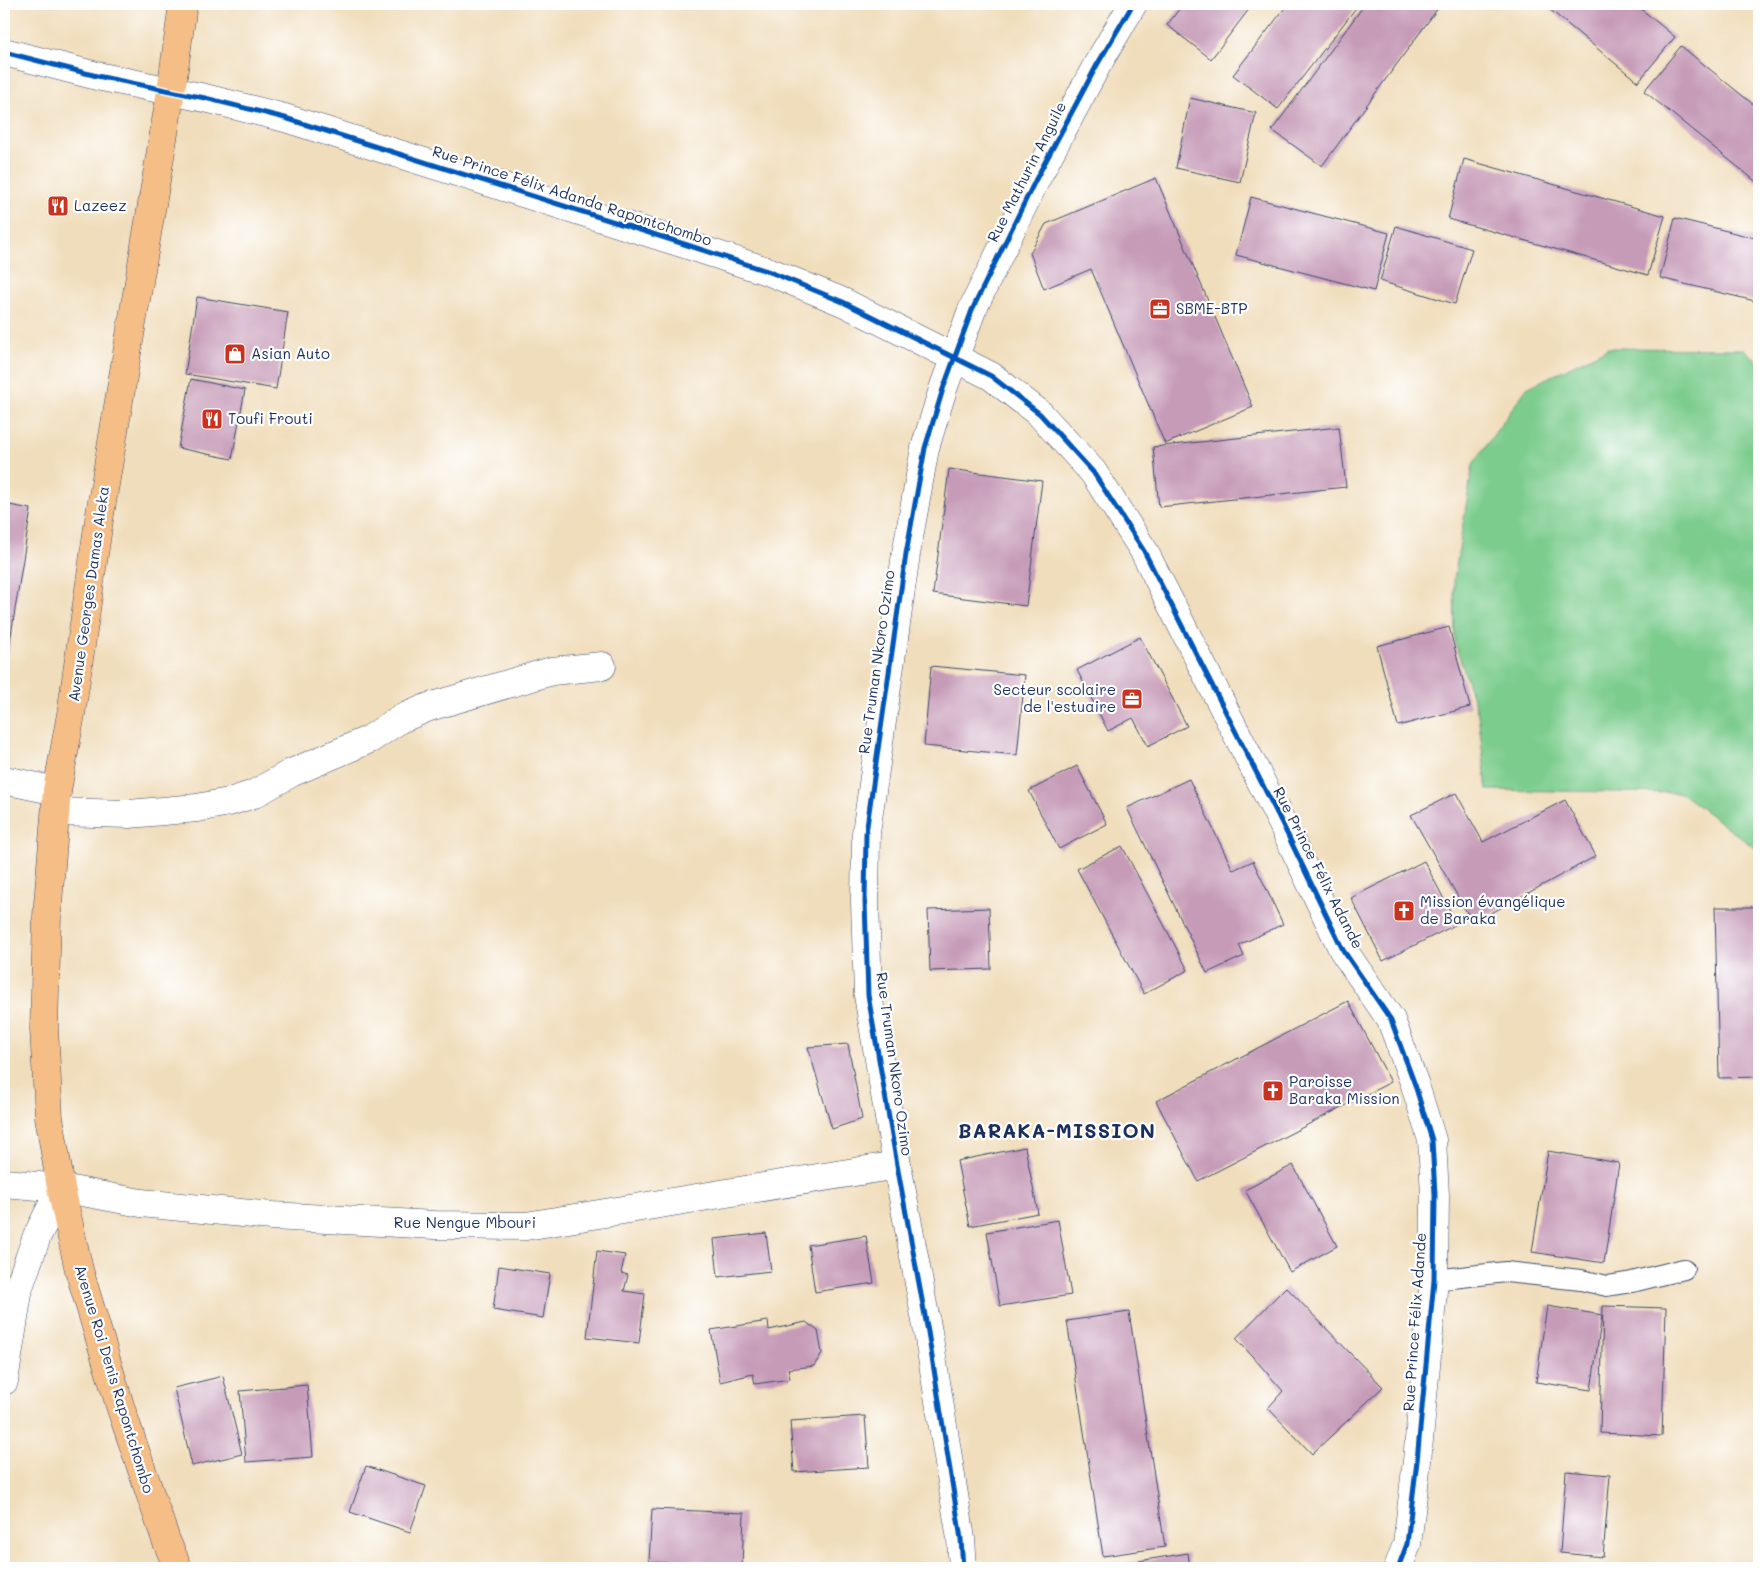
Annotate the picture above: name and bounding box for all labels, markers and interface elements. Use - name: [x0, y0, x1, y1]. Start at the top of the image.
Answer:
- street label: Rue Mathurin Anguile: [982, 98, 1070, 245]
- street label: Rue Prince Félix Adanda Rapontchombo: [430, 140, 715, 250]
- restaurant icon: Lazeez: [46, 194, 70, 218]
- place label: Lazeez: [74, 195, 127, 215]
- office icon: SBME-BTP: [1148, 297, 1172, 321]
- place label: SBME-BTP: [1176, 298, 1247, 318]
- shop icon: Asian Auto: [223, 342, 247, 366]
- place label: Asian Auto: [251, 343, 330, 363]
- restaurant icon: Toufi Frouti: [200, 407, 224, 431]
- place label: Toufi Frouti: [228, 408, 313, 428]
- street label: Avenue Georges Damas Aleka: [63, 485, 113, 703]
- street label: Rue Truman Nkoro Ozimo: [853, 569, 899, 755]
- place label: Secteur scolaire de l'estuaire: [994, 679, 1116, 716]
- office icon: Secteur scolaire de l'estuaire: [1120, 687, 1144, 711]
- street label: Rue Prince Félix Adande: [1269, 783, 1368, 952]
- place label: Mission évangélique de Baraka: [1420, 891, 1566, 928]
- church icon: Mission évangélique de Baraka: [1392, 899, 1416, 923]
- street label: Rue Truman Nkoro Ozimo: [872, 971, 918, 1157]
- place label: Paroisse Baraka Mission: [1289, 1071, 1400, 1108]
- church icon: Paroisse Baraka Mission: [1261, 1079, 1285, 1103]
- district label: BARAKA-MISSION: [958, 1117, 1156, 1143]
- street label: Rue Nengue Mbouri: [394, 1212, 536, 1232]
- street label: Rue Prince Félix Adande: [1398, 1232, 1430, 1412]
- street label: Avenue Roi Denis Rapontchombo: [71, 1262, 159, 1495]

